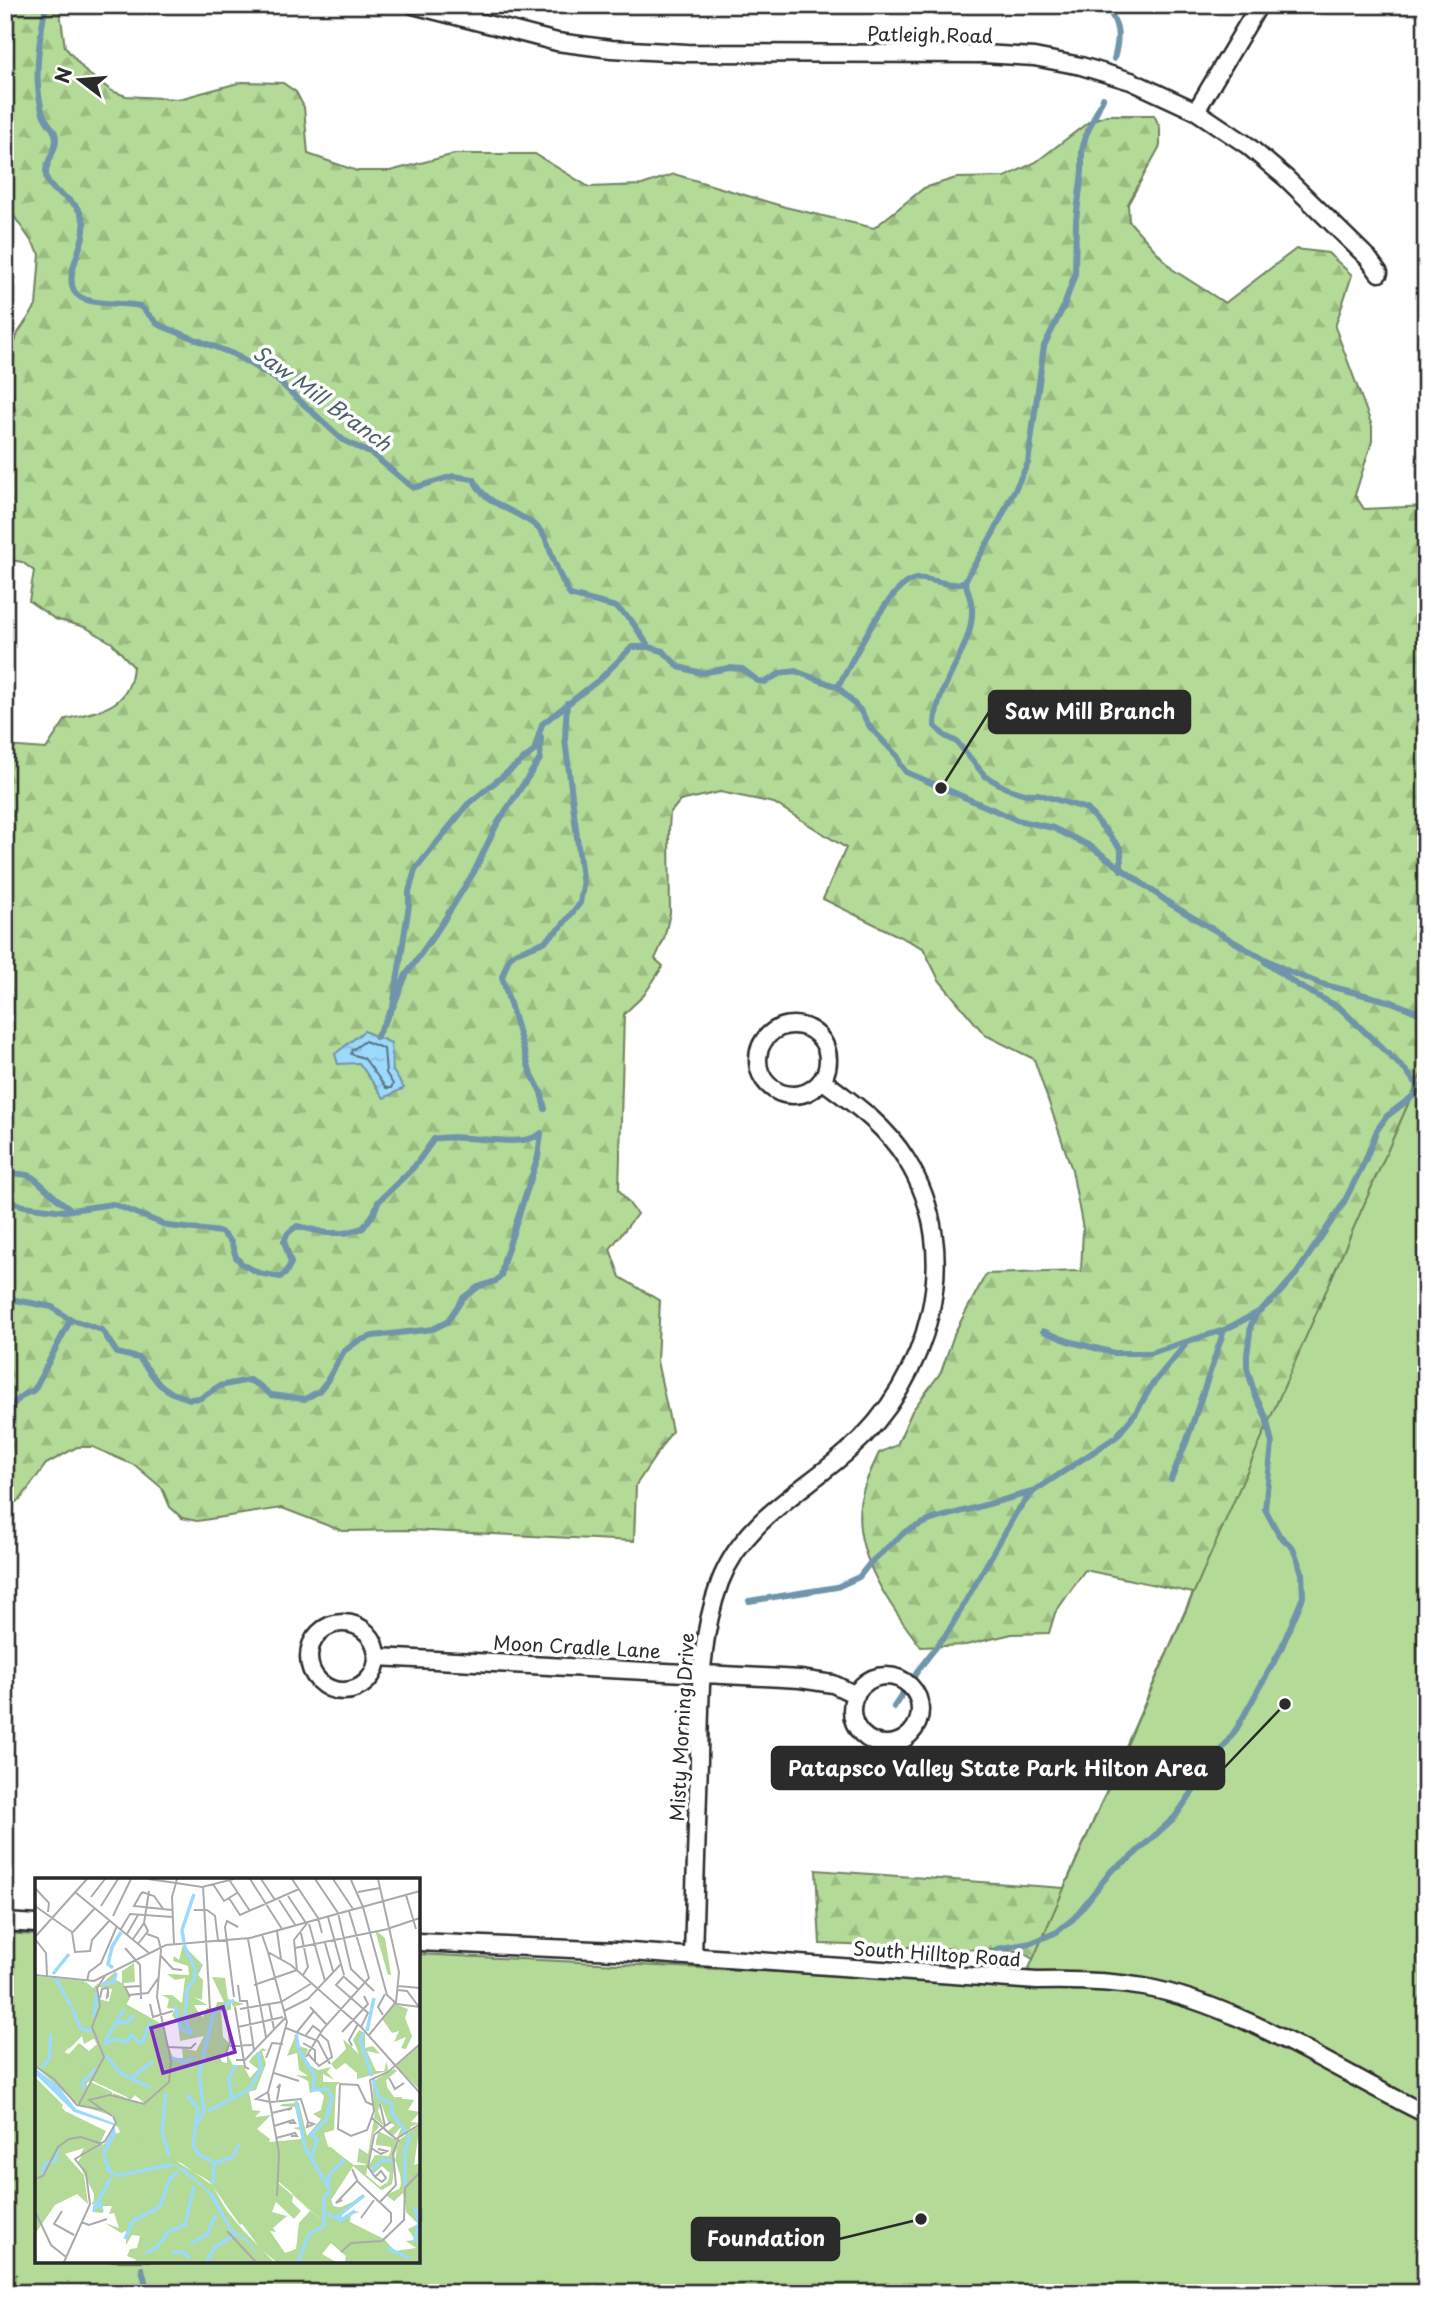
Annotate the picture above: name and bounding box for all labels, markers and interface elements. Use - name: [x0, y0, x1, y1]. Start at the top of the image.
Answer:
- street label: Patleigh Road: [867, 19, 993, 49]
- north arrow: [46, 46, 116, 116]
- text: N: [47, 64, 78, 86]
- water label: Saw Mill Branch: [247, 336, 399, 459]
- callout: Saw Mill Branch: [989, 691, 1190, 733]
- text: Saw Mill Branch: [1005, 694, 1175, 726]
- street label: Moon Cradle Lane: [492, 1628, 662, 1664]
- street label: Misty Morning Drive: [662, 1632, 700, 1822]
- callout: Patapsco Valley State Park Hilton Area: [772, 1747, 1224, 1789]
- text: Patapsco Valley State Park Hilton Area: [788, 1751, 1208, 1783]
- inset map: [35, 1878, 420, 2263]
- street label: South Hilltop Road: [852, 1933, 1022, 1973]
- callout: Foundation: [692, 2218, 839, 2260]
- text: Foundation: [707, 2221, 825, 2253]

